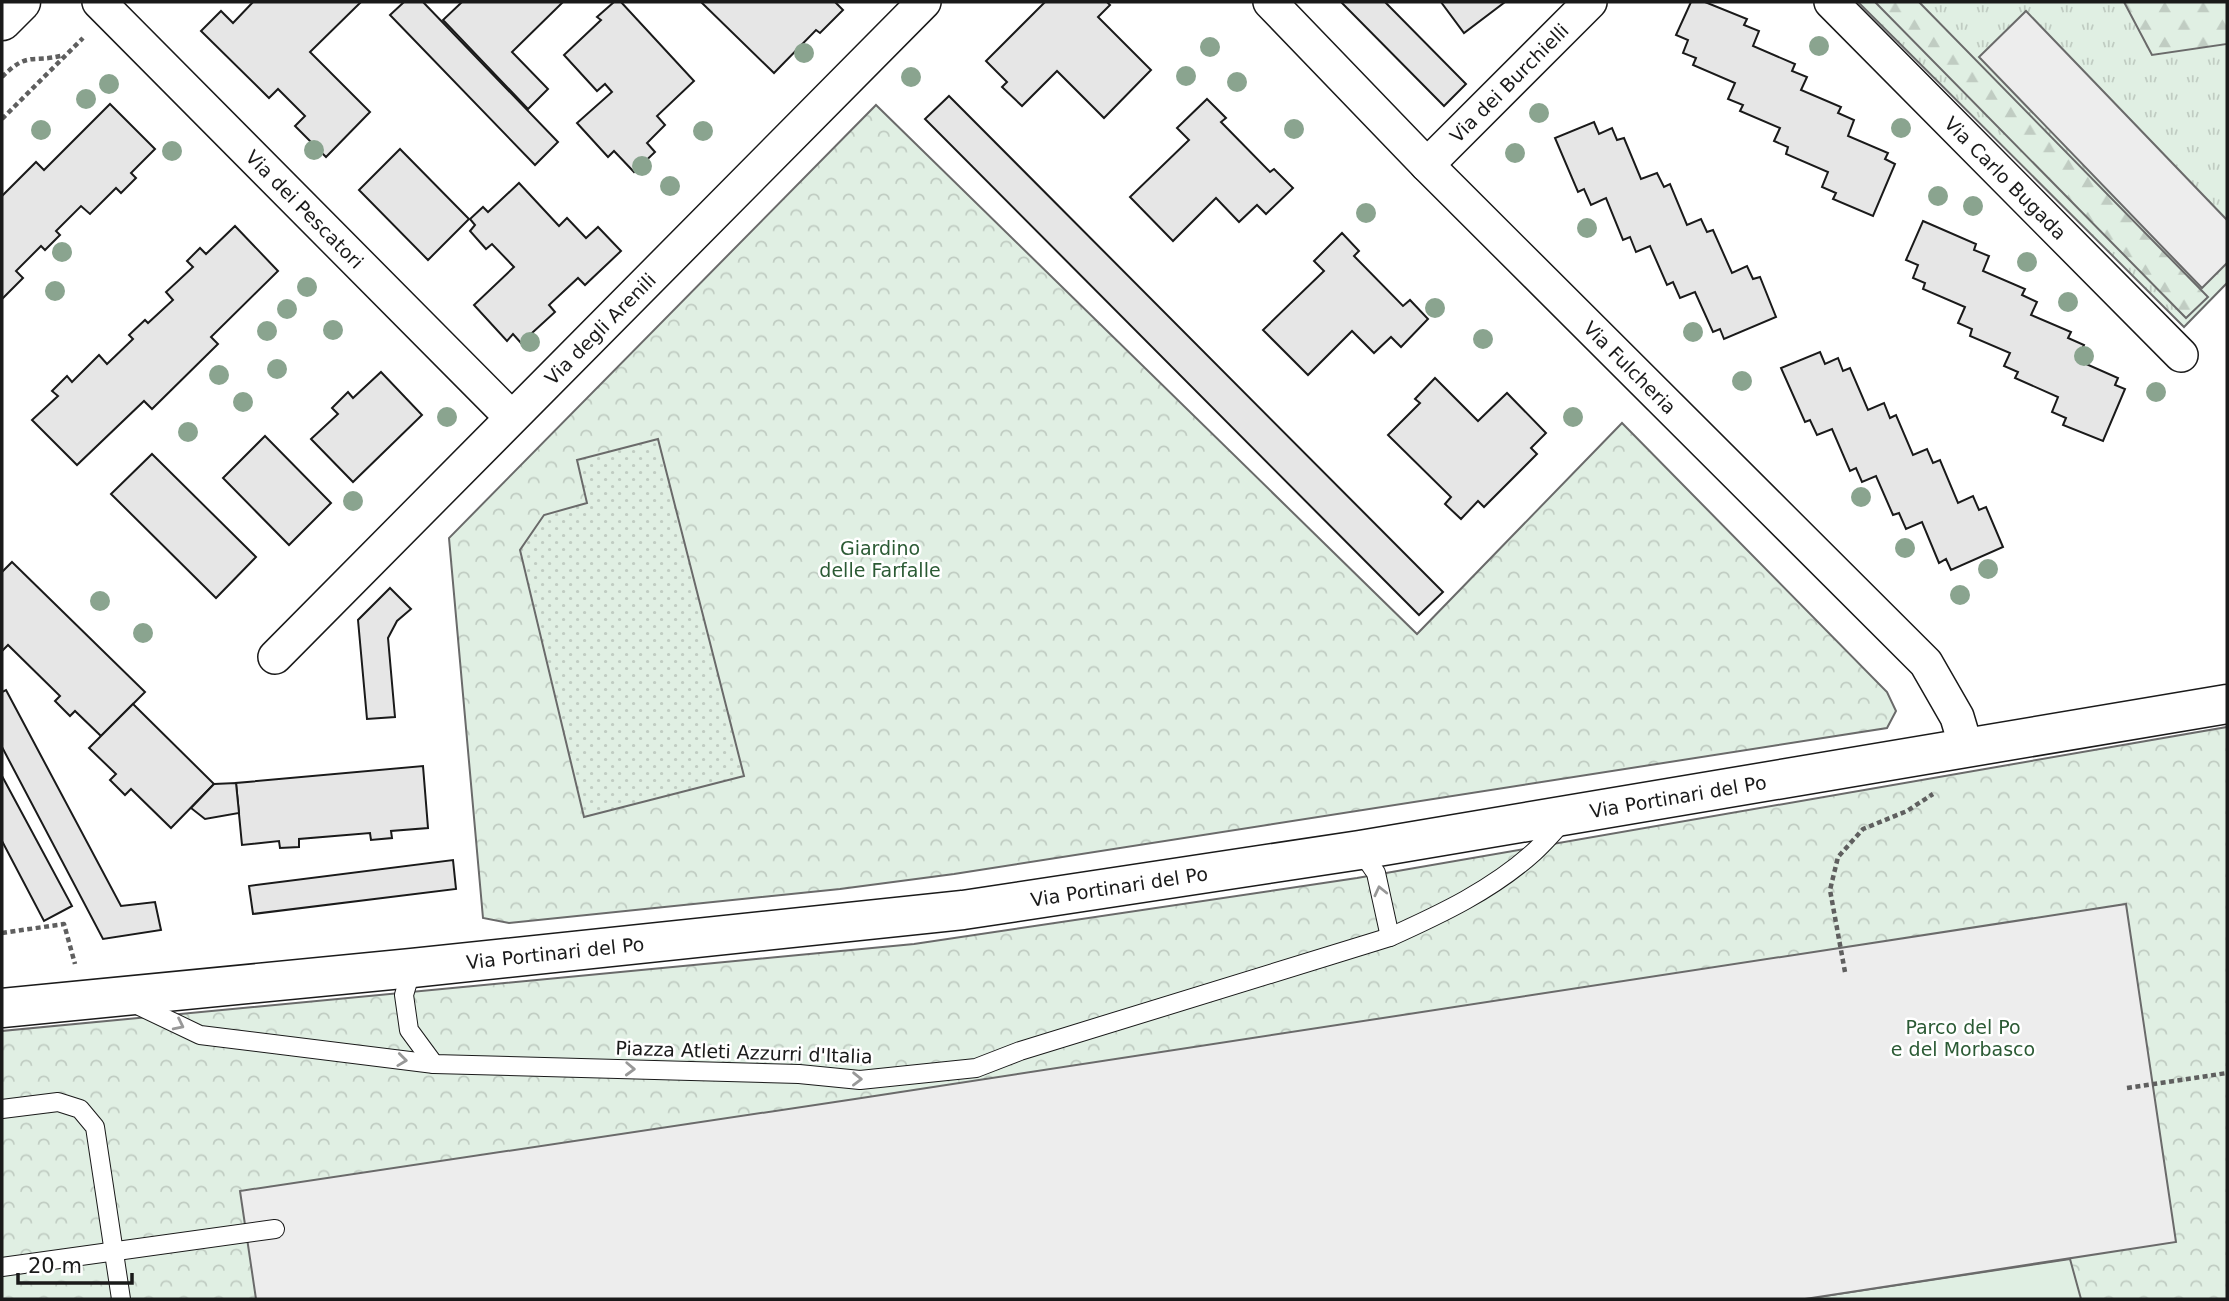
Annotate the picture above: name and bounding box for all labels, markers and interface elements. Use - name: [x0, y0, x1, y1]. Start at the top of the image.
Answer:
- street label: Via dei Burchielli: [1445, 19, 1573, 147]
- street label: Via Carlo Bugada: [1940, 112, 2071, 244]
- street label: Via dei Pescatori: [241, 146, 368, 273]
- street label: Via degli Arenili: [540, 269, 660, 389]
- street label: Via Fulcheria: [1579, 317, 1681, 418]
- park label: Giardino delle Farfalle: [819, 537, 941, 581]
- street label: Via Portinari del Po: [1588, 771, 1768, 822]
- street label: Via Portinari del Po: [1029, 862, 1209, 911]
- one-way arrow: [1374, 885, 1388, 897]
- street label: Via Portinari del Po: [465, 933, 645, 973]
- park label: Parco del Po e del Morbasco: [1891, 1016, 2035, 1060]
- one-way arrow: [172, 1017, 184, 1031]
- street label: Piazza Atleti Azzurri d'Italia: [615, 1037, 873, 1067]
- one-way arrow: [397, 1052, 408, 1067]
- one-way arrow: [624, 1062, 635, 1077]
- one-way arrow: [852, 1071, 863, 1086]
- scale bar: [18, 1242, 131, 1286]
- text: 20 m: [28, 1254, 82, 1278]

